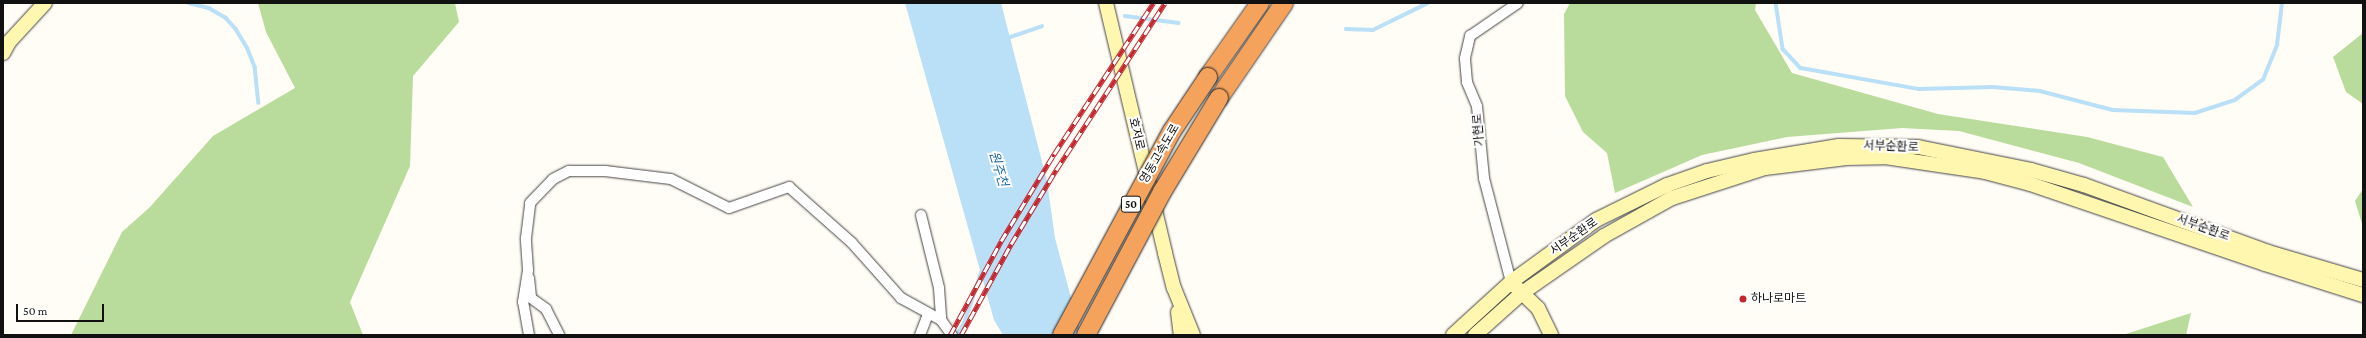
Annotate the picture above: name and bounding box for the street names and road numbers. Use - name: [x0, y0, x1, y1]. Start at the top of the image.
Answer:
- street label: 가현로: [1470, 113, 1488, 147]
- street label: 호저로: [1125, 116, 1147, 152]
- street label: 영동고속도로: [1137, 122, 1183, 186]
- street label: 서부순환로: [1863, 139, 1919, 155]
- road number: 50: [1120, 195, 1142, 213]
- street label: 서부순환로: [2175, 212, 2231, 244]
- street label: 서부순환로: [1547, 215, 1601, 259]

